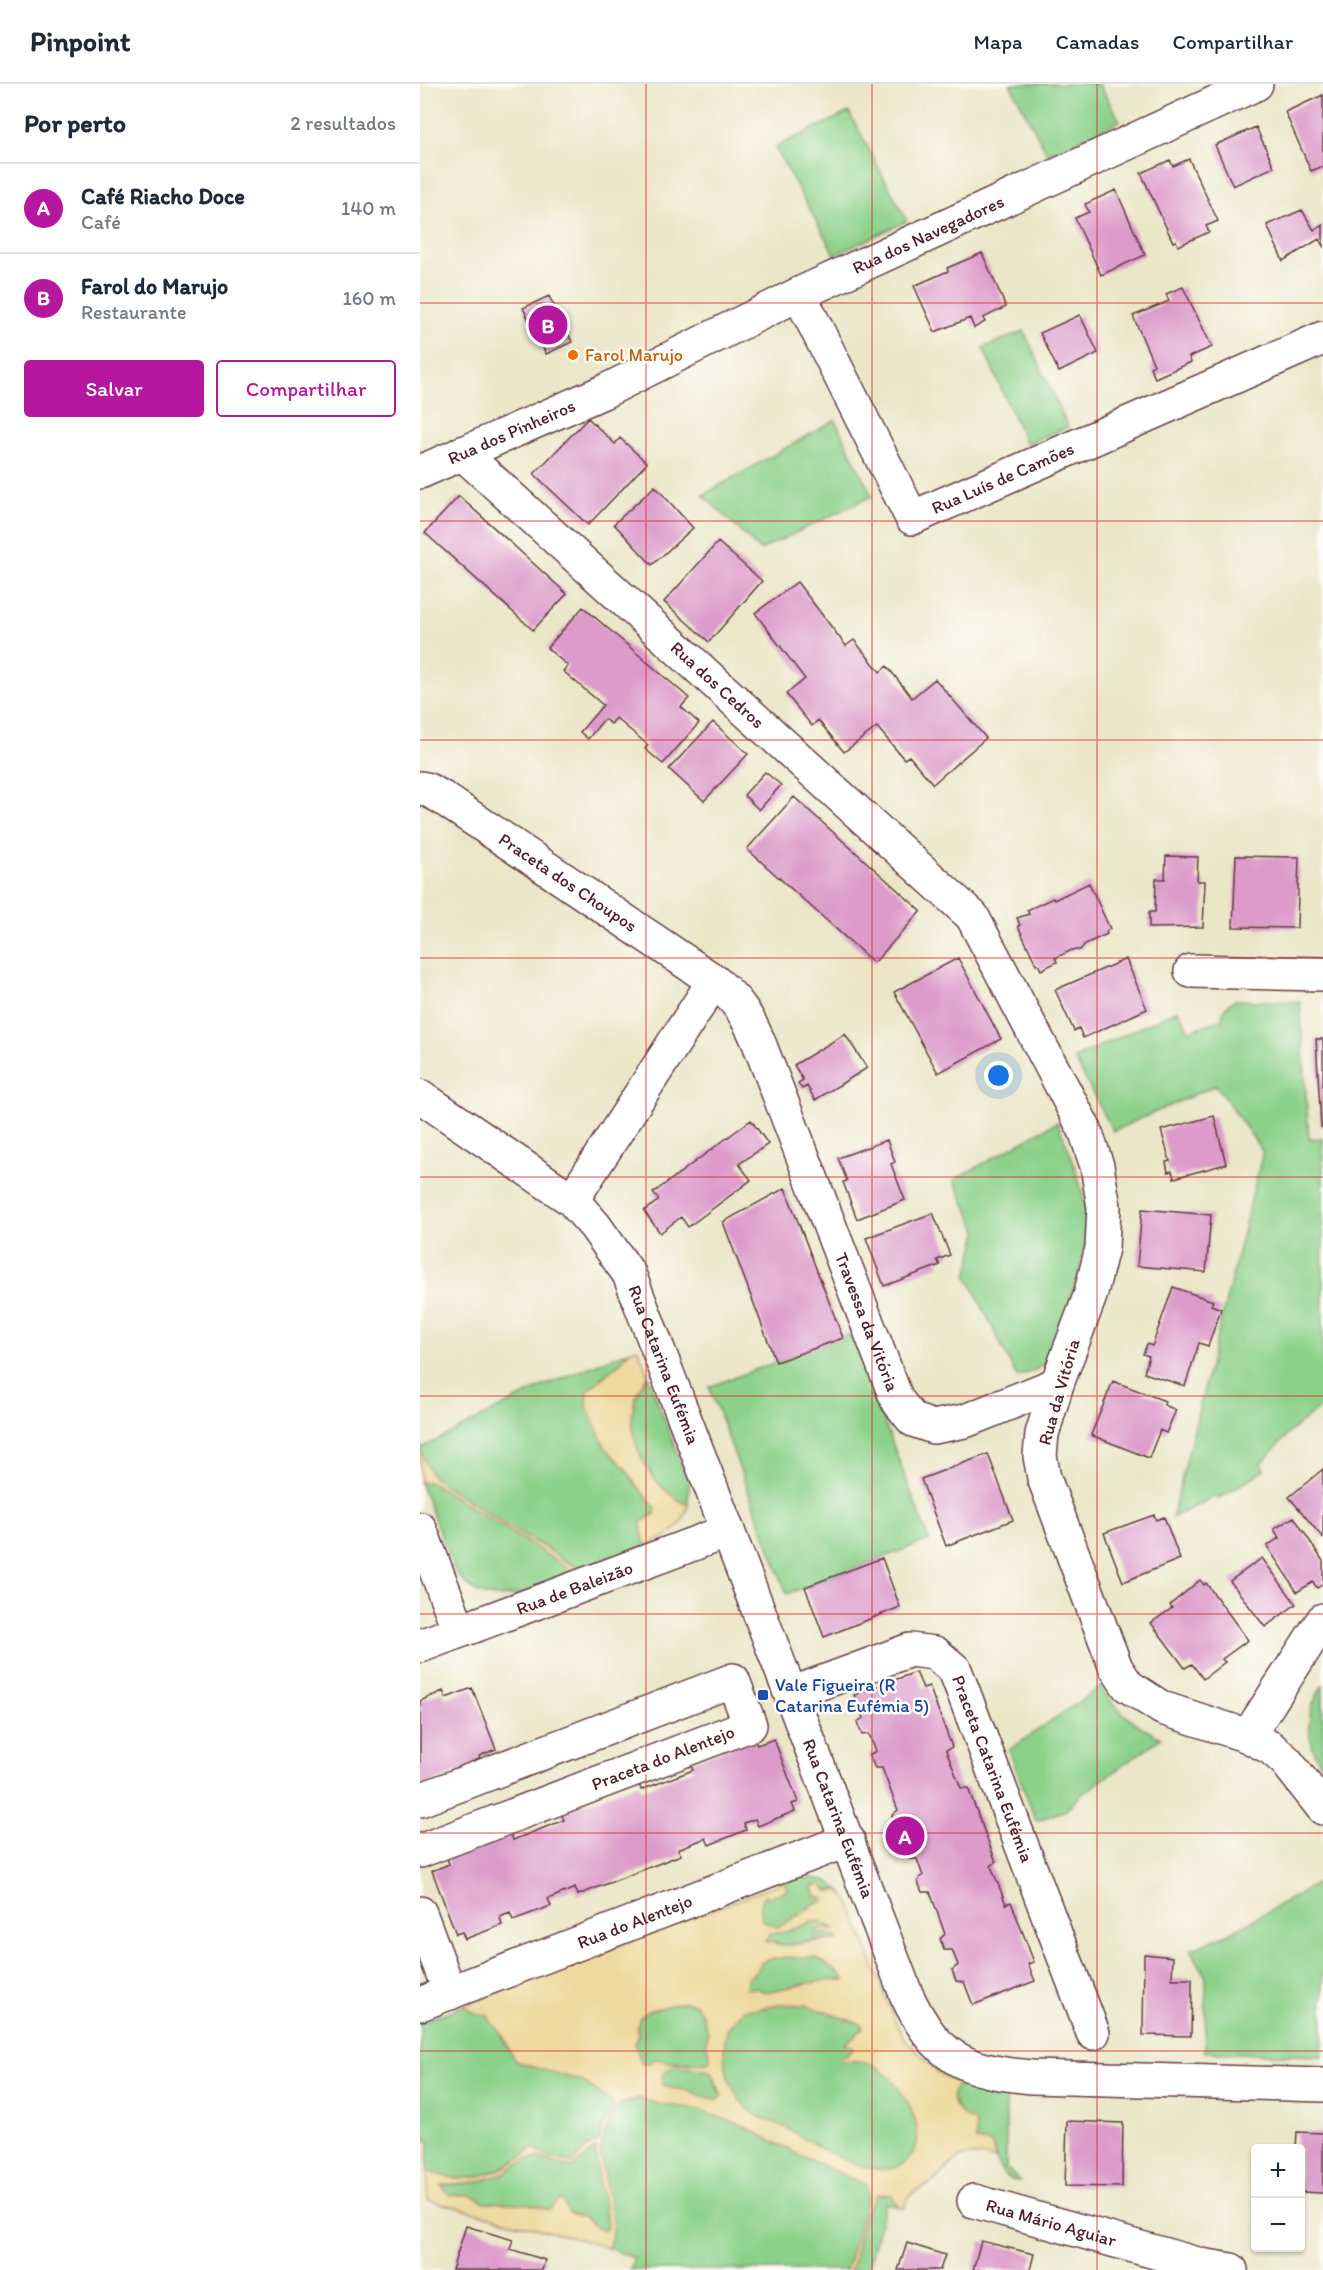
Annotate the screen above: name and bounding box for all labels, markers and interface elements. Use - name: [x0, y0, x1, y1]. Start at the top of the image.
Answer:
- text: Pinpoint: [30, 24, 131, 58]
- text: Mapa: [974, 29, 1022, 54]
- text: Camadas: [1055, 29, 1139, 54]
- text: Compartilhar: [1172, 29, 1293, 54]
- text: Por perto: [24, 107, 126, 139]
- text: 2 resultados: [290, 111, 396, 135]
- text: Café Riacho Doce: [81, 183, 245, 210]
- street label: Rua dos Navegadores: [849, 190, 1008, 279]
- text: A: [37, 196, 50, 220]
- text: 140 m: [341, 196, 396, 220]
- text: Café: [81, 210, 121, 234]
- text: Farol do Marujo: [81, 273, 228, 300]
- text: B: [37, 286, 50, 310]
- text: 160 m: [343, 286, 396, 310]
- text: Restaurante: [81, 300, 186, 324]
- pin: B: [528, 302, 568, 348]
- place label: Farol Marujo: [585, 344, 683, 366]
- marker: Farol Marujo: [566, 348, 580, 362]
- button: Salvar: [24, 360, 204, 417]
- button: Compartilhar: [216, 360, 396, 417]
- street label: Rua dos Pinheiros: [444, 394, 579, 469]
- street label: Rua Luís de Camões: [928, 437, 1077, 519]
- street label: Rua dos Cedros: [666, 637, 769, 733]
- street label: Praceta dos Choupos: [494, 828, 641, 937]
- your location: [984, 1061, 1013, 1090]
- street label: Travessa da Vitória: [830, 1249, 904, 1395]
- street label: Rua Catarina Eufémia: [623, 1282, 705, 1448]
- street label: Rua da Vitória: [1033, 1336, 1085, 1448]
- street label: Rua de Baleizão: [513, 1557, 636, 1620]
- street label: Praceta Catarina Eufémia: [947, 1672, 1038, 1866]
- place label: Vale Figueira (R Catarina Eufémia 5): [775, 1674, 929, 1717]
- marker: Vale Figueira (R Catarina Eufémia 5): [756, 1688, 770, 1702]
- street label: Praceta do Alentejo: [588, 1721, 738, 1795]
- street label: Rua Catarina Eufémia: [798, 1736, 879, 1902]
- pin: A: [886, 1814, 924, 1858]
- street label: Rua do Alentejo: [574, 1890, 695, 1954]
- map controls: [1251, 2144, 1305, 2252]
- button: +: [1251, 2144, 1305, 2198]
- street label: Rua Mário Aguiar: [983, 2194, 1119, 2252]
- button: −: [1251, 2198, 1305, 2252]

